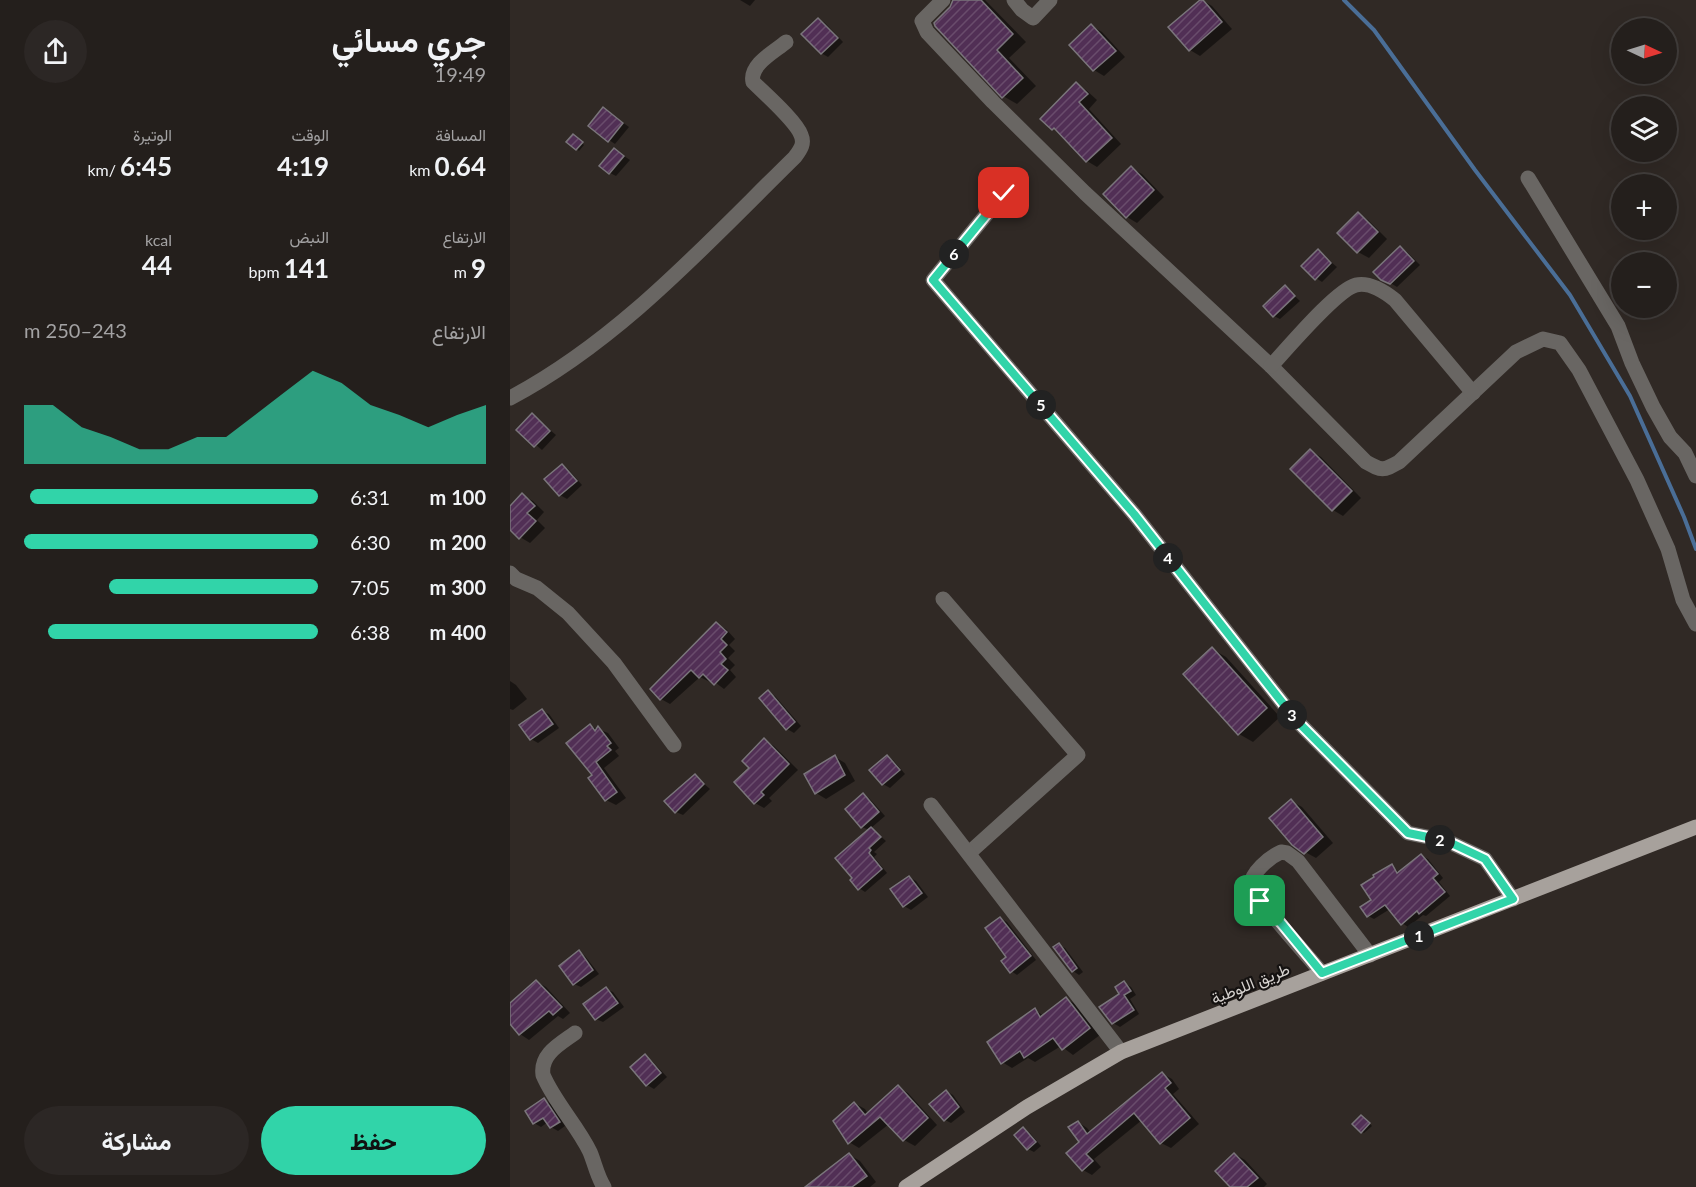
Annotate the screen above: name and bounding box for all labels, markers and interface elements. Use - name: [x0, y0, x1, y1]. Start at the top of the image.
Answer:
- north arrow: [1611, 18, 1677, 84]
- map controls: [1611, 18, 1677, 318]
- text: جري مسائي: [332, 19, 486, 59]
- button: share: [24, 20, 87, 83]
- text: 19:49: [435, 62, 486, 86]
- button: layers: [1611, 96, 1677, 162]
- text: الوتيرة: [133, 125, 172, 144]
- text: الوقت: [291, 125, 329, 144]
- text: المسافة: [435, 125, 486, 144]
- text: 6:45: [120, 150, 172, 182]
- text: 4:19: [277, 150, 329, 182]
- text: 0.64: [435, 150, 486, 182]
- text: /km: [87, 160, 120, 179]
- text: km: [409, 160, 435, 179]
- pin: [978, 167, 1029, 218]
- button: +: [1611, 174, 1677, 240]
- icon: check: [987, 176, 1020, 209]
- text: النبض: [289, 227, 329, 246]
- text: الارتفاع: [443, 227, 486, 246]
- text: kcal: [145, 230, 172, 249]
- pin: 6: [939, 239, 969, 269]
- text: 6: [949, 244, 959, 263]
- text: 44: [142, 249, 172, 281]
- text: 141: [284, 252, 329, 284]
- text: 9: [471, 252, 486, 284]
- button: −: [1611, 252, 1677, 318]
- text: bpm: [249, 262, 284, 281]
- text: m: [454, 262, 471, 281]
- text: 243–250 m: [24, 318, 127, 342]
- text: الارتفاع: [432, 319, 486, 343]
- pin: 5: [1026, 390, 1056, 420]
- text: 5: [1036, 395, 1046, 414]
- text: 6:31: [350, 485, 390, 509]
- text: 100 m: [430, 485, 486, 509]
- text: 6:30: [350, 530, 390, 554]
- text: 200 m: [430, 530, 486, 554]
- pin: 4: [1153, 543, 1183, 573]
- text: 4: [1163, 548, 1173, 567]
- text: 7:05: [350, 575, 390, 599]
- text: 300 m: [430, 575, 486, 599]
- text: 6:38: [350, 620, 390, 644]
- text: 400 m: [430, 620, 486, 644]
- pin: 3: [1277, 700, 1307, 730]
- text: 3: [1287, 705, 1297, 724]
- pin: 2: [1425, 825, 1455, 855]
- text: 2: [1435, 830, 1445, 849]
- pin: [1234, 875, 1285, 926]
- icon: arrive: [1243, 884, 1276, 917]
- pin: 1: [1404, 921, 1434, 951]
- text: 1: [1414, 926, 1424, 945]
- street label: طريق اللوطية: [1208, 959, 1293, 1009]
- button: مشاركة: [24, 1106, 249, 1175]
- button: حفظ: [261, 1106, 486, 1175]

